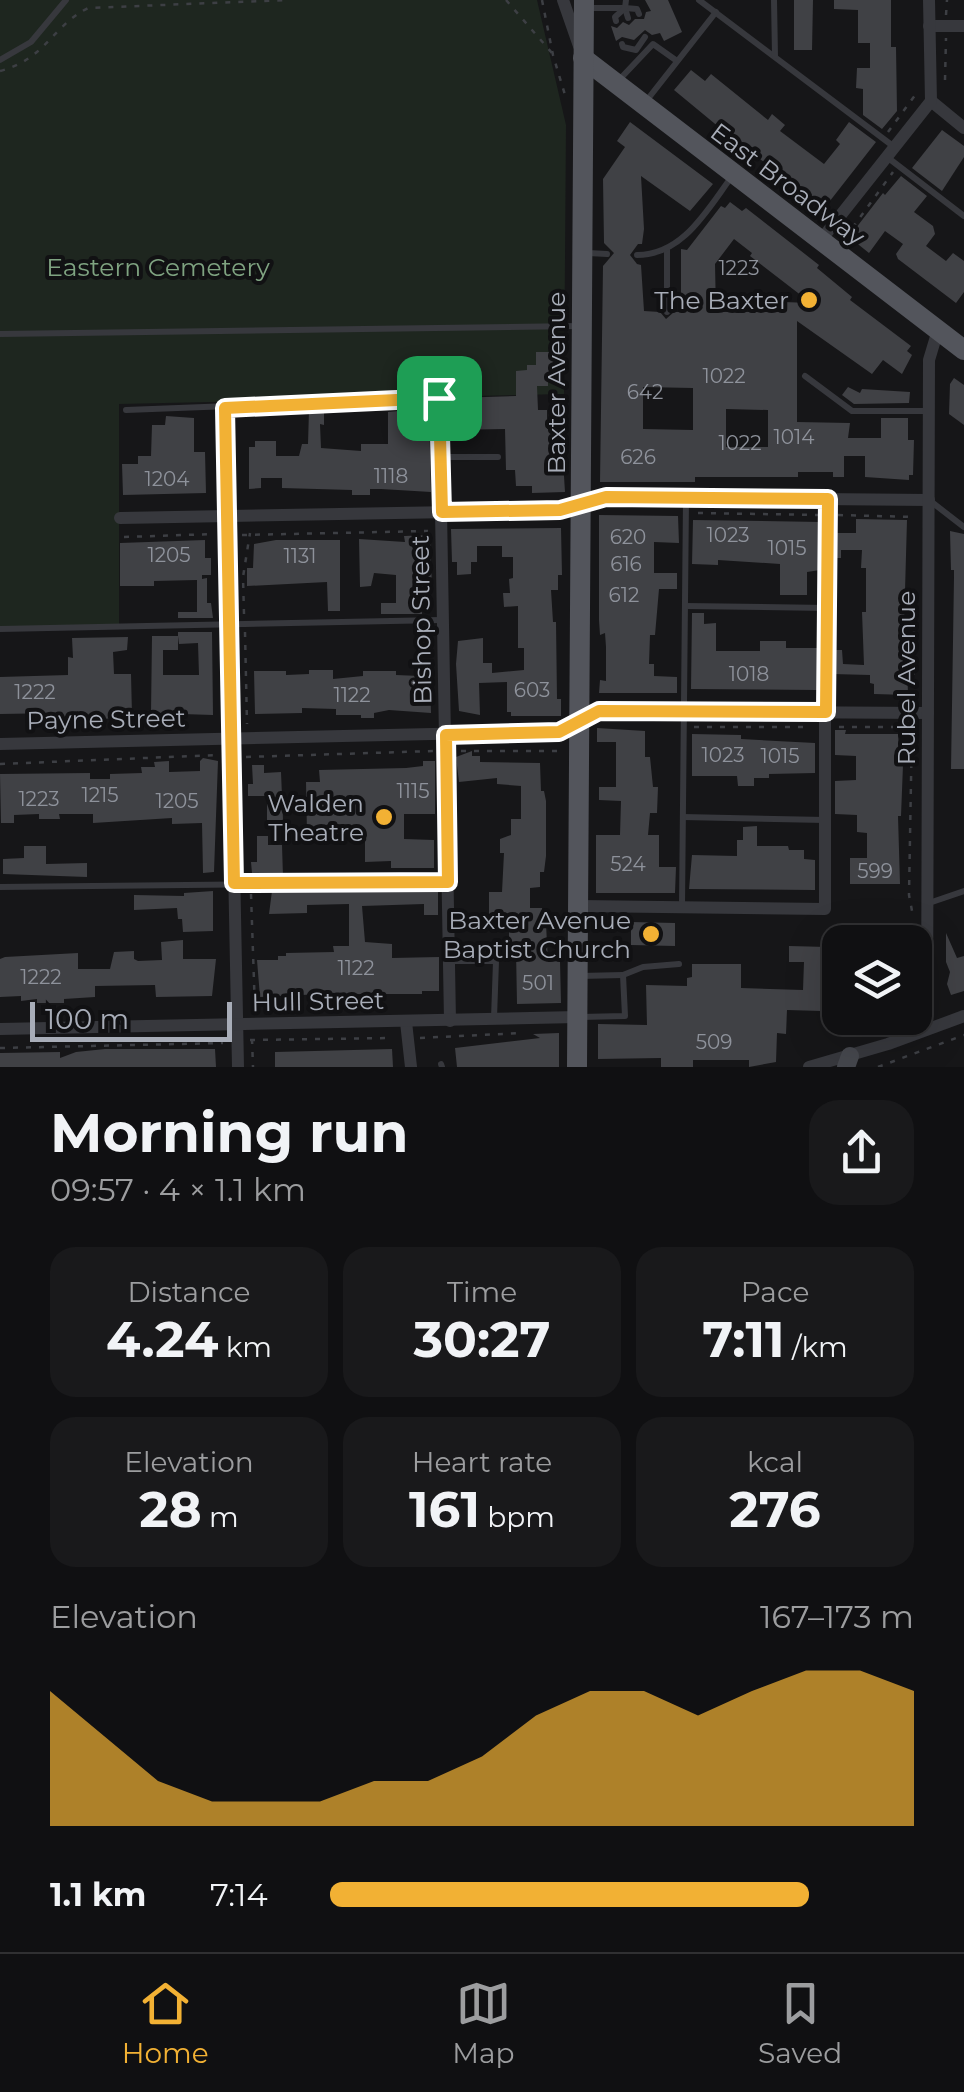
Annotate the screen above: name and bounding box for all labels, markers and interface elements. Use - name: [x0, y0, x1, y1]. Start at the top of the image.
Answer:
- street label: East Broadway: [705, 116, 871, 252]
- park label: Eastern Cemetery: [46, 252, 270, 282]
- house number: 1223: [718, 256, 760, 280]
- place label: The Baxter: [654, 285, 789, 315]
- marker: The Baxter: [798, 289, 820, 311]
- street label: Baxter Avenue: [541, 292, 571, 474]
- pin: [397, 356, 482, 441]
- house number: 1022: [702, 364, 746, 388]
- icon: arrive: [412, 371, 467, 426]
- house number: 642: [627, 380, 663, 404]
- house number: 1014: [774, 425, 814, 449]
- house number: 1022: [718, 431, 762, 455]
- house number: 626: [620, 445, 656, 469]
- house number: 1118: [374, 464, 408, 488]
- house number: 1204: [145, 467, 190, 491]
- house number: 1023: [706, 523, 750, 547]
- house number: 620: [610, 525, 646, 549]
- street label: Bishop Street: [405, 535, 437, 705]
- house number: 1015: [768, 536, 807, 560]
- house number: 1205: [147, 543, 191, 567]
- house number: 1131: [284, 544, 316, 568]
- house number: 616: [610, 552, 642, 576]
- house number: 612: [609, 583, 639, 607]
- street label: Rubel Avenue: [891, 591, 921, 765]
- house number: 1018: [729, 662, 769, 686]
- house number: 603: [514, 678, 550, 702]
- house number: 1222: [14, 680, 56, 704]
- house number: 1122: [333, 683, 371, 707]
- street label: Payne Street: [26, 703, 186, 735]
- house number: 1023: [701, 743, 745, 767]
- house number: 1015: [761, 744, 800, 768]
- house number: 1115: [397, 779, 429, 803]
- house number: 1215: [81, 783, 119, 807]
- house number: 1223: [18, 787, 60, 811]
- place label: Walden Theatre: [267, 788, 364, 847]
- house number: 1205: [155, 789, 199, 813]
- marker: Walden Theatre: [373, 806, 395, 828]
- house number: 524: [610, 852, 646, 876]
- house number: 599: [857, 859, 893, 883]
- place label: Baxter Avenue Baptist Church: [443, 905, 631, 964]
- marker: Baxter Avenue Baptist Church: [640, 923, 662, 945]
- map controls: [822, 925, 932, 1035]
- button: layers: [822, 925, 932, 1035]
- house number: 1122: [337, 956, 375, 980]
- house number: 1222: [20, 965, 62, 989]
- house number: 501: [522, 971, 554, 995]
- street label: Hull Street: [251, 985, 385, 1017]
- scale bar: [30, 997, 232, 1042]
- text: 100 m: [45, 1002, 129, 1036]
- house number: 509: [696, 1030, 732, 1054]
- text: Morning run: [50, 1099, 408, 1166]
- button: share: [809, 1100, 914, 1205]
- text: 09:57 · 4 × 1.1 km: [50, 1170, 306, 1209]
- text: Distance: [127, 1275, 251, 1309]
- text: Time: [447, 1275, 517, 1309]
- text: Pace: [741, 1275, 809, 1309]
- text: 4.24: [106, 1309, 218, 1370]
- text: 30:27: [413, 1309, 551, 1370]
- text: 7:11: [702, 1309, 785, 1370]
- text: km: [218, 1330, 272, 1364]
- text: /km: [785, 1330, 848, 1364]
- text: Elevation: [124, 1445, 254, 1479]
- text: Heart rate: [412, 1445, 552, 1479]
- text: kcal: [747, 1445, 803, 1479]
- text: 28: [139, 1479, 202, 1540]
- text: 161: [409, 1479, 480, 1540]
- text: 276: [729, 1479, 821, 1540]
- text: m: [202, 1500, 239, 1534]
- text: bpm: [480, 1500, 555, 1534]
- text: Elevation: [50, 1597, 198, 1636]
- text: 167–173 m: [760, 1597, 914, 1636]
- text: 1.1 km: [50, 1875, 146, 1914]
- text: 7:14: [210, 1875, 268, 1914]
- tab: Home: [122, 1976, 209, 2070]
- tab: Map: [452, 1976, 515, 2070]
- tab: Saved: [758, 1976, 842, 2070]

